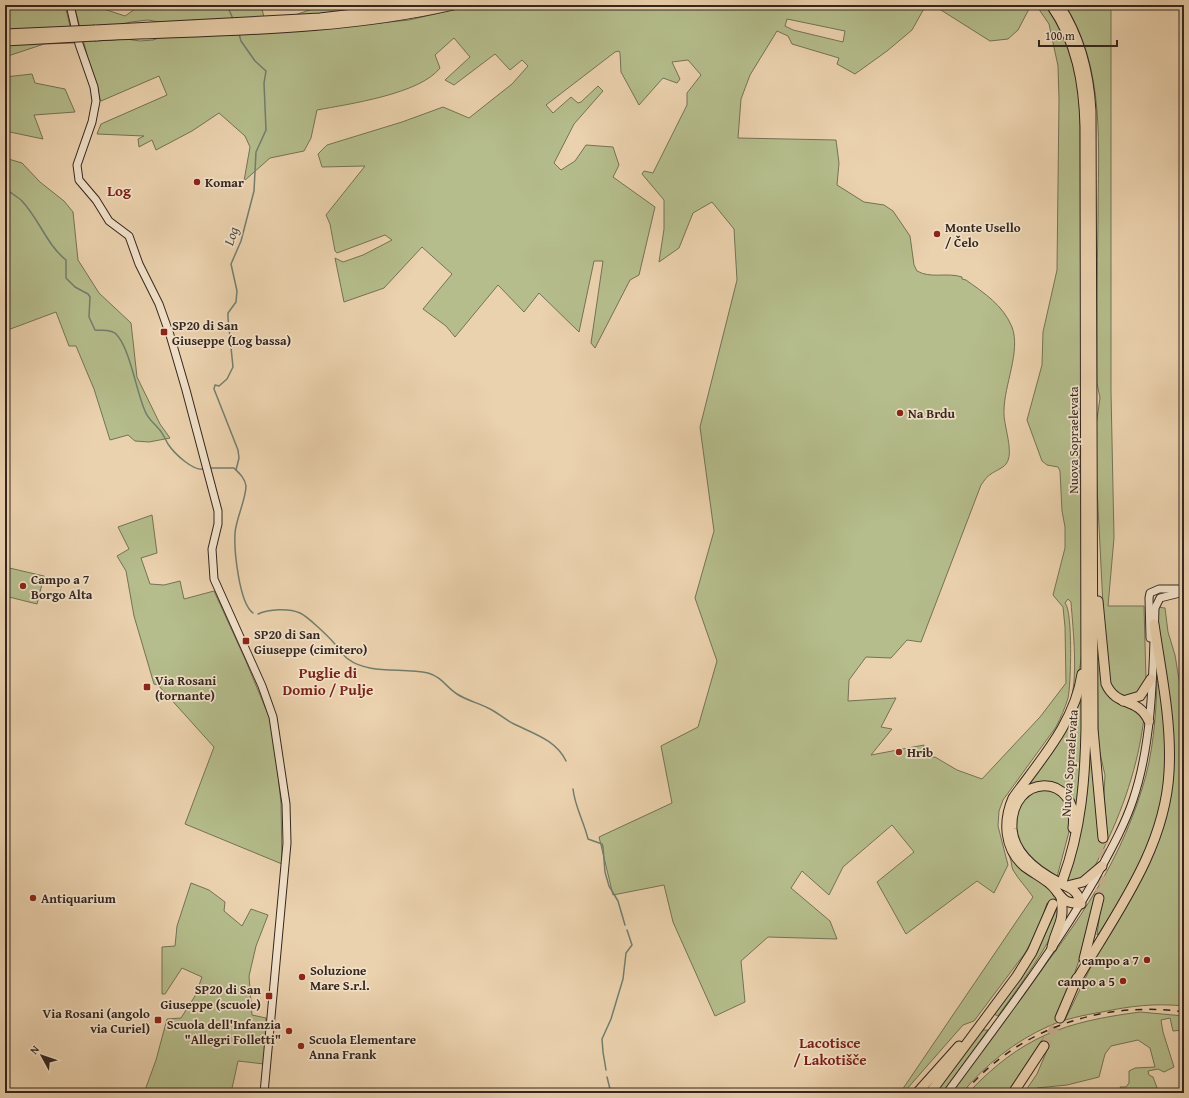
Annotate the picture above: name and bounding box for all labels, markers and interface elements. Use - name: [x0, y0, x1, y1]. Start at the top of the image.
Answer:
- scale bar: [1039, 22, 1117, 48]
- text: 100 m: [1045, 27, 1075, 44]
- place label: Komar: [205, 173, 244, 192]
- marker: Komar: [192, 177, 202, 187]
- district label: Log: [107, 180, 131, 201]
- place label: Monte Usello / Čelo: [945, 218, 1021, 252]
- water label: Log: [218, 223, 244, 249]
- marker: Monte Usello / Čelo: [932, 229, 942, 239]
- place label: SP20 di San Giuseppe (Log bassa): [172, 316, 291, 350]
- marker: SP20 di San Giuseppe (Log bassa): [159, 327, 169, 337]
- street label: Nuova Sopraelevata: [1064, 385, 1083, 494]
- place label: Na Brdu: [908, 404, 956, 423]
- marker: Na Brdu: [895, 408, 905, 418]
- place label: Campo a 7 Borgo Alta: [31, 570, 93, 604]
- marker: Campo a 7 Borgo Alta: [18, 581, 28, 591]
- place label: SP20 di San Giuseppe (cimitero): [254, 625, 367, 659]
- marker: SP20 di San Giuseppe (cimitero): [241, 636, 251, 646]
- district label: Puglie di Domio / Pulje: [283, 662, 373, 700]
- place label: Via Rosani (tornante): [155, 671, 216, 705]
- marker: Via Rosani (tornante): [142, 682, 152, 692]
- street label: Nuova Sopraelevata: [1056, 708, 1083, 817]
- place label: Hrib: [907, 743, 933, 762]
- marker: Hrib: [894, 747, 904, 757]
- place label: Antiquarium: [41, 889, 117, 908]
- marker: Antiquarium: [28, 893, 38, 903]
- place label: campo a 7: [1082, 951, 1139, 970]
- marker: campo a 7: [1142, 955, 1152, 965]
- place label: Soluzione Mare S.r.l.: [310, 961, 370, 995]
- marker: Soluzione Mare S.r.l.: [297, 972, 307, 982]
- place label: campo a 5: [1058, 972, 1115, 991]
- marker: campo a 5: [1118, 976, 1128, 986]
- place label: SP20 di San Giuseppe (scuole): [160, 980, 261, 1014]
- marker: SP20 di San Giuseppe (scuole): [264, 991, 274, 1001]
- place label: Via Rosani (angolo via Curiel): [43, 1004, 150, 1038]
- marker: Via Rosani (angolo via Curiel): [153, 1015, 163, 1025]
- place label: Scuola dell'Infanzia "Allegri Folletti": [167, 1015, 281, 1049]
- marker: Scuola dell'Infanzia "Allegri Folletti": [284, 1026, 294, 1036]
- place label: Scuola Elementare Anna Frank: [309, 1030, 416, 1064]
- district label: Lacotisce / Lakotišče: [793, 1032, 867, 1070]
- north arrow: [22, 1036, 62, 1076]
- text: N: [26, 1041, 43, 1058]
- marker: Scuola Elementare Anna Frank: [296, 1041, 306, 1051]

